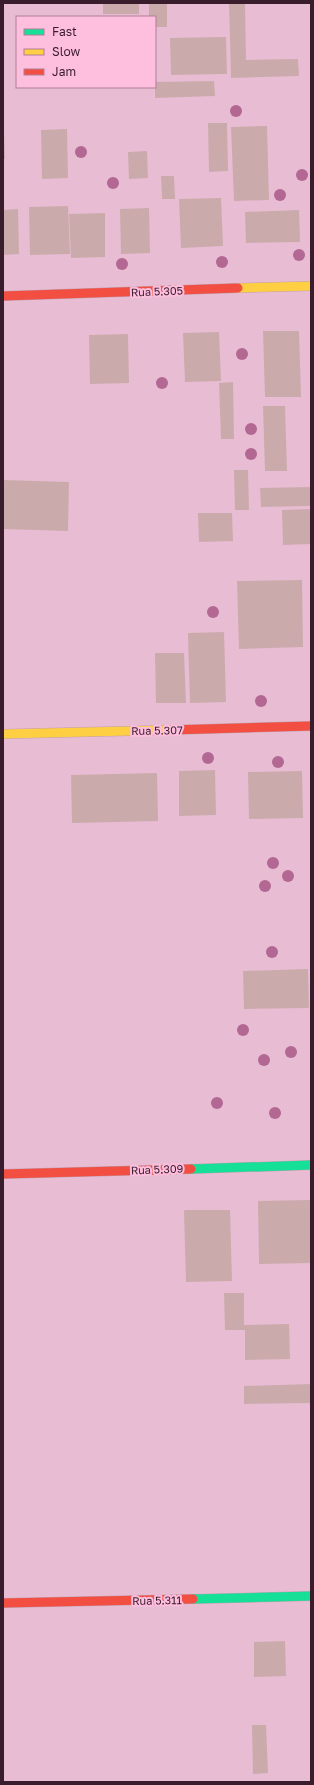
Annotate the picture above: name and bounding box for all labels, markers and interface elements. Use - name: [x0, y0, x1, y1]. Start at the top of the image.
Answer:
- legend: [16, 16, 156, 88]
- text: Fast: [52, 24, 77, 39]
- text: Slow: [52, 44, 80, 59]
- text: Jam: [52, 64, 76, 79]
- street label: Rua 5.305: [131, 284, 183, 298]
- street label: Rua 5.307: [131, 723, 183, 737]
- street label: Rua 5.309: [131, 1162, 183, 1176]
- street label: Rua 5.311: [132, 1593, 182, 1607]

